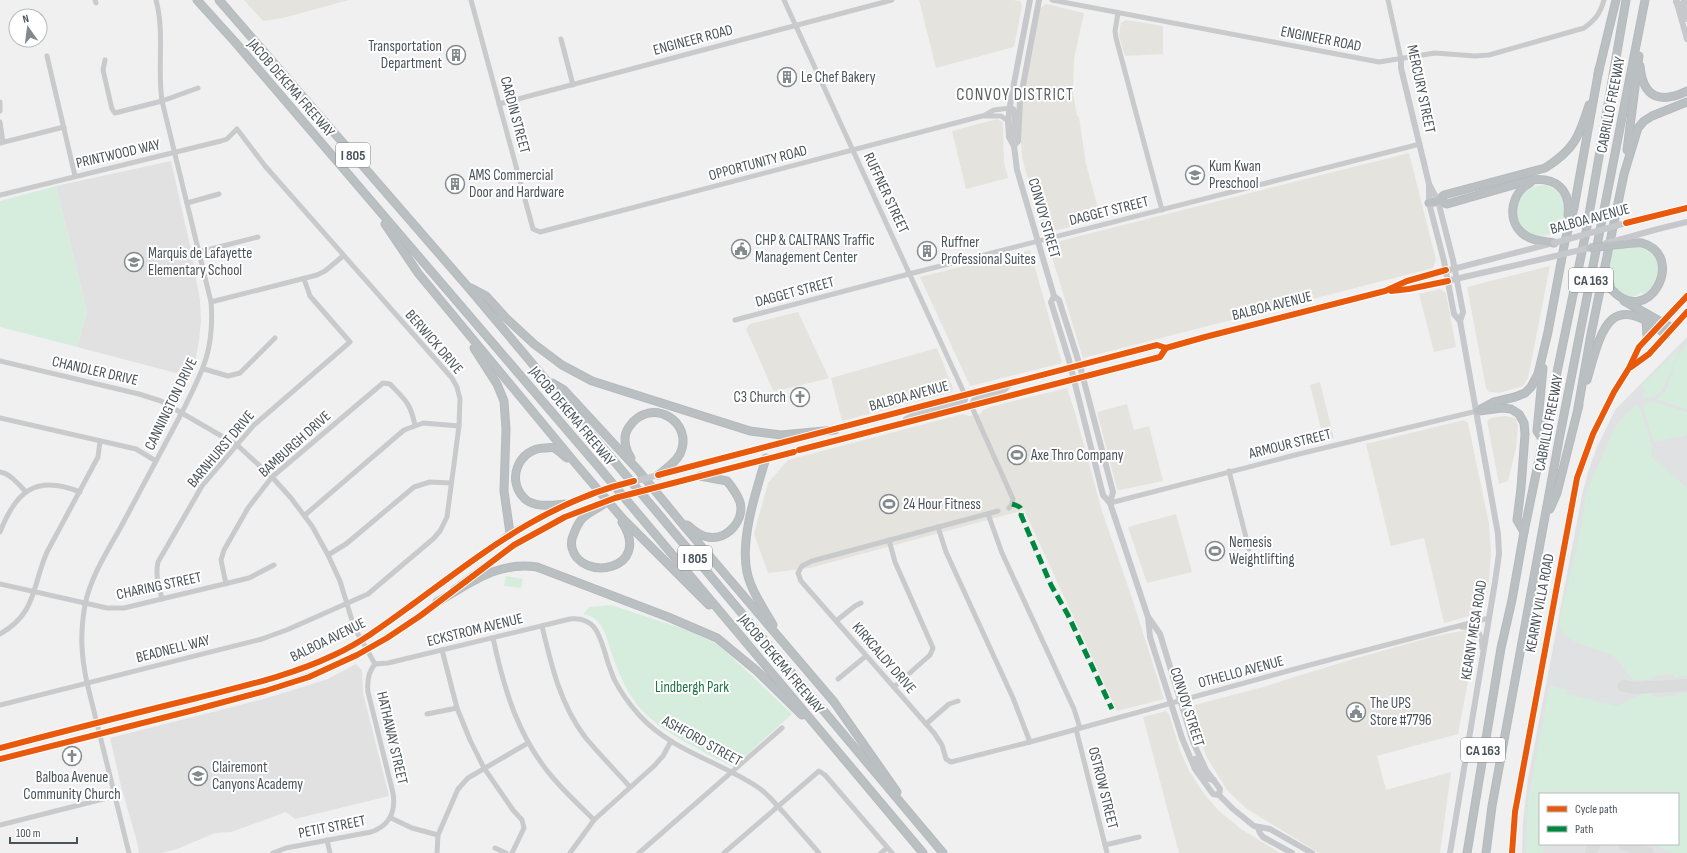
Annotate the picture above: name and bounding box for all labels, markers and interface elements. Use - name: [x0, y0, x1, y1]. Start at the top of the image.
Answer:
- north arrow: [8, 8, 48, 48]
- text: N: [21, 12, 30, 26]
- street label: ENGINEER ROAD: [651, 20, 735, 60]
- street label: ENGINEER ROAD: [1279, 22, 1363, 56]
- street label: JACOB DEKEMA FREEWAY: [243, 34, 339, 142]
- place label: Transportation Department: [368, 37, 442, 73]
- street label: MERCURY STREET: [1402, 43, 1440, 135]
- building icon: Transportation Department: [445, 44, 467, 66]
- street label: CABRILLO FREEWAY: [1592, 55, 1630, 155]
- building icon: Le Chef Bakery: [776, 66, 798, 88]
- place label: Le Chef Bakery: [801, 68, 876, 87]
- street label: CARDIN STREET: [496, 74, 534, 156]
- district label: CONVOY DISTRICT: [956, 85, 1074, 105]
- street label: PRINTWOOD WAY: [74, 135, 163, 173]
- street label: OPPORTUNITY ROAD: [707, 141, 809, 185]
- road number: I 805: [336, 143, 370, 167]
- street label: RUFFNER STREET: [859, 150, 913, 236]
- place label: Kum Kwan Preschool: [1209, 157, 1261, 193]
- school or university icon: Kum Kwan Preschool: [1184, 164, 1206, 186]
- place label: AMS Commercial Door and Hardware: [468, 166, 564, 202]
- building icon: AMS Commercial Door and Hardware: [444, 173, 466, 195]
- street label: CONVOY STREET: [1024, 176, 1064, 260]
- street label: DAGGET STREET: [1067, 192, 1151, 230]
- street label: BALBOA AVENUE: [1548, 199, 1632, 239]
- place label: CHP & CALTRANS Traffic Management Center: [755, 231, 875, 267]
- place label: Ruffner Professional Suites: [941, 233, 1036, 269]
- public building icon: CHP & CALTRANS Traffic Management Center: [730, 238, 752, 260]
- building icon: Ruffner Professional Suites: [916, 240, 938, 262]
- place label: Marquis de Lafayette Elementary School: [148, 244, 252, 280]
- school or university icon: Marquis de Lafayette Elementary School: [123, 251, 145, 273]
- road number: CA 163: [1569, 268, 1613, 292]
- street label: DAGGET STREET: [753, 272, 837, 312]
- street label: BALBOA AVENUE: [1230, 287, 1314, 325]
- street label: BERWICK DRIVE: [401, 306, 467, 378]
- street label: CHANDLER DRIVE: [50, 352, 140, 390]
- street label: CANNINGTON DRIVE: [140, 355, 202, 453]
- street label: JACOB DEKEMA FREEWAY: [524, 362, 620, 470]
- street label: CABRILLO FREEWAY: [1530, 373, 1568, 473]
- street label: BALBOA AVENUE: [867, 376, 951, 416]
- church icon: C3 Church: [789, 386, 811, 408]
- place label: C3 Church: [734, 388, 786, 407]
- street label: BARNHURST DRIVE: [183, 407, 259, 491]
- street label: BAMBURGH DRIVE: [255, 407, 335, 481]
- street label: ARMOUR STREET: [1246, 425, 1333, 464]
- sports icon: Axe Thro Company: [1006, 444, 1028, 466]
- place label: Axe Thro Company: [1030, 446, 1124, 465]
- sports icon: 24 Hour Fitness: [878, 493, 900, 515]
- place label: 24 Hour Fitness: [903, 495, 981, 514]
- place label: Nemesis Weightlifting: [1229, 533, 1294, 569]
- sports icon: Nemesis Weightlifting: [1204, 540, 1226, 562]
- road number: I 805: [678, 546, 712, 570]
- street label: KEARNY VILLA ROAD: [1521, 552, 1559, 654]
- street label: CHARING STREET: [115, 568, 203, 604]
- street label: KEARNY MESA ROAD: [1457, 579, 1491, 681]
- street label: ECKSTROM AVENUE: [425, 609, 525, 651]
- street label: JACOB DEKEMA FREEWAY: [733, 610, 829, 718]
- street label: BALBOA AVENUE: [287, 614, 369, 666]
- street label: KIRKCALDY DRIVE: [848, 618, 920, 698]
- street label: BEADNELL WAY: [134, 630, 213, 667]
- street label: OTHELLO AVENUE: [1196, 651, 1286, 693]
- street label: CONVOY STREET: [1165, 665, 1209, 749]
- park label: Lindbergh Park: [655, 678, 729, 697]
- street label: HATHAWAY STREET: [372, 690, 412, 786]
- place label: The UPS Store #7796: [1370, 694, 1432, 730]
- public building icon: The UPS Store #7796: [1345, 701, 1367, 723]
- street label: ASHFORD STREET: [658, 711, 745, 771]
- road number: CA 163: [1461, 738, 1505, 762]
- church icon: Balboa Avenue Community Church: [61, 745, 83, 767]
- street label: OSTROW STREET: [1084, 745, 1122, 831]
- place label: Clairemont Canyons Academy: [212, 758, 303, 794]
- school or university icon: Clairemont Canyons Academy: [187, 765, 209, 787]
- place label: Balboa Avenue Community Church: [23, 768, 121, 804]
- legend: [1539, 793, 1679, 845]
- text: Cycle path: [1575, 802, 1617, 817]
- street label: PETIT STREET: [297, 811, 367, 843]
- scale bar: [10, 819, 77, 845]
- text: Path: [1575, 822, 1593, 837]
- text: 100 m: [16, 826, 41, 841]

